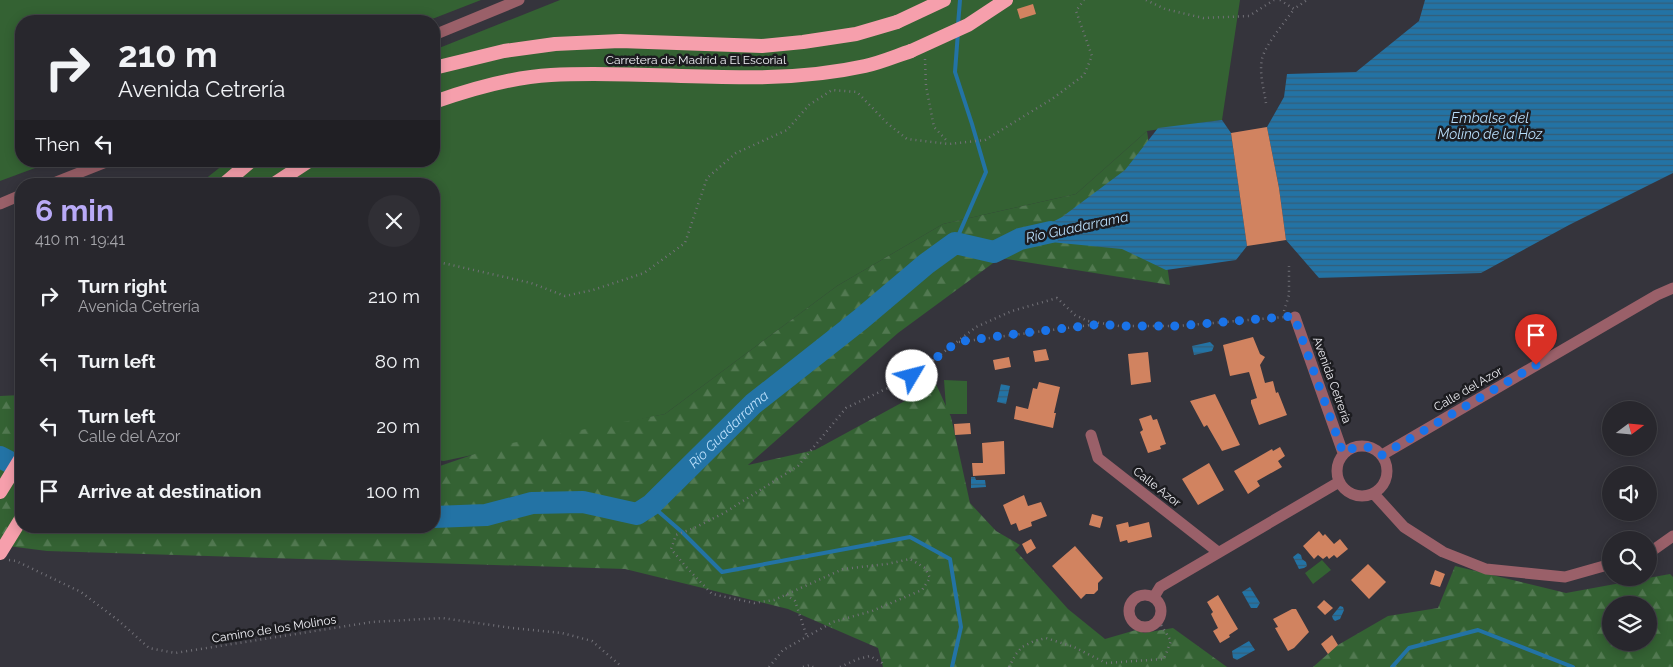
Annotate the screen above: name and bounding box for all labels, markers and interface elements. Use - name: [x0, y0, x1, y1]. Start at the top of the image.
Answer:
- text: 210 m: [118, 34, 218, 75]
- icon: right: [35, 35, 100, 100]
- street label: Carretera de Madrid a El Escorial: [606, 53, 787, 67]
- text: Avenida Cetrería: [118, 76, 285, 102]
- water label: Embalse del Molino de la Hoz: [1438, 110, 1543, 142]
- icon: left: [90, 130, 118, 158]
- text: Then: [35, 133, 80, 155]
- text: 6 min: [35, 193, 114, 228]
- button: close: [368, 195, 420, 247]
- water label: Río Guadarrama: [1024, 208, 1130, 246]
- text: 410 m · 19:41: [35, 230, 125, 249]
- text: Turn right: [78, 275, 167, 297]
- icon: right: [35, 282, 63, 310]
- text: 210 m: [368, 285, 420, 307]
- text: Avenida Cetrería: [78, 297, 200, 316]
- pin: [1515, 314, 1557, 365]
- icon: arrive: [1522, 321, 1550, 349]
- street label: Avenida Cetrería: [1310, 335, 1354, 425]
- icon: left: [35, 347, 63, 375]
- position arrow: [885, 349, 937, 401]
- text: Turn left: [78, 350, 155, 372]
- text: 80 m: [375, 350, 420, 372]
- street label: Calle del Azor: [1431, 363, 1505, 414]
- water label: Río Guadarrama: [685, 387, 771, 471]
- north arrow: [1602, 401, 1658, 456]
- map controls: [1602, 401, 1657, 651]
- text: Turn left: [78, 405, 155, 427]
- icon: left: [35, 412, 63, 440]
- text: 20 m: [376, 415, 420, 437]
- text: Calle del Azor: [78, 427, 180, 446]
- street label: Calle Azor: [1131, 464, 1184, 510]
- button: sound: [1602, 466, 1657, 521]
- icon: arrive: [35, 477, 63, 505]
- text: Arrive at destination: [78, 480, 262, 502]
- text: 100 m: [366, 480, 420, 502]
- button: search: [1602, 531, 1657, 586]
- button: layers: [1602, 596, 1657, 651]
- street label: Camino de los Molinos: [211, 612, 337, 646]

